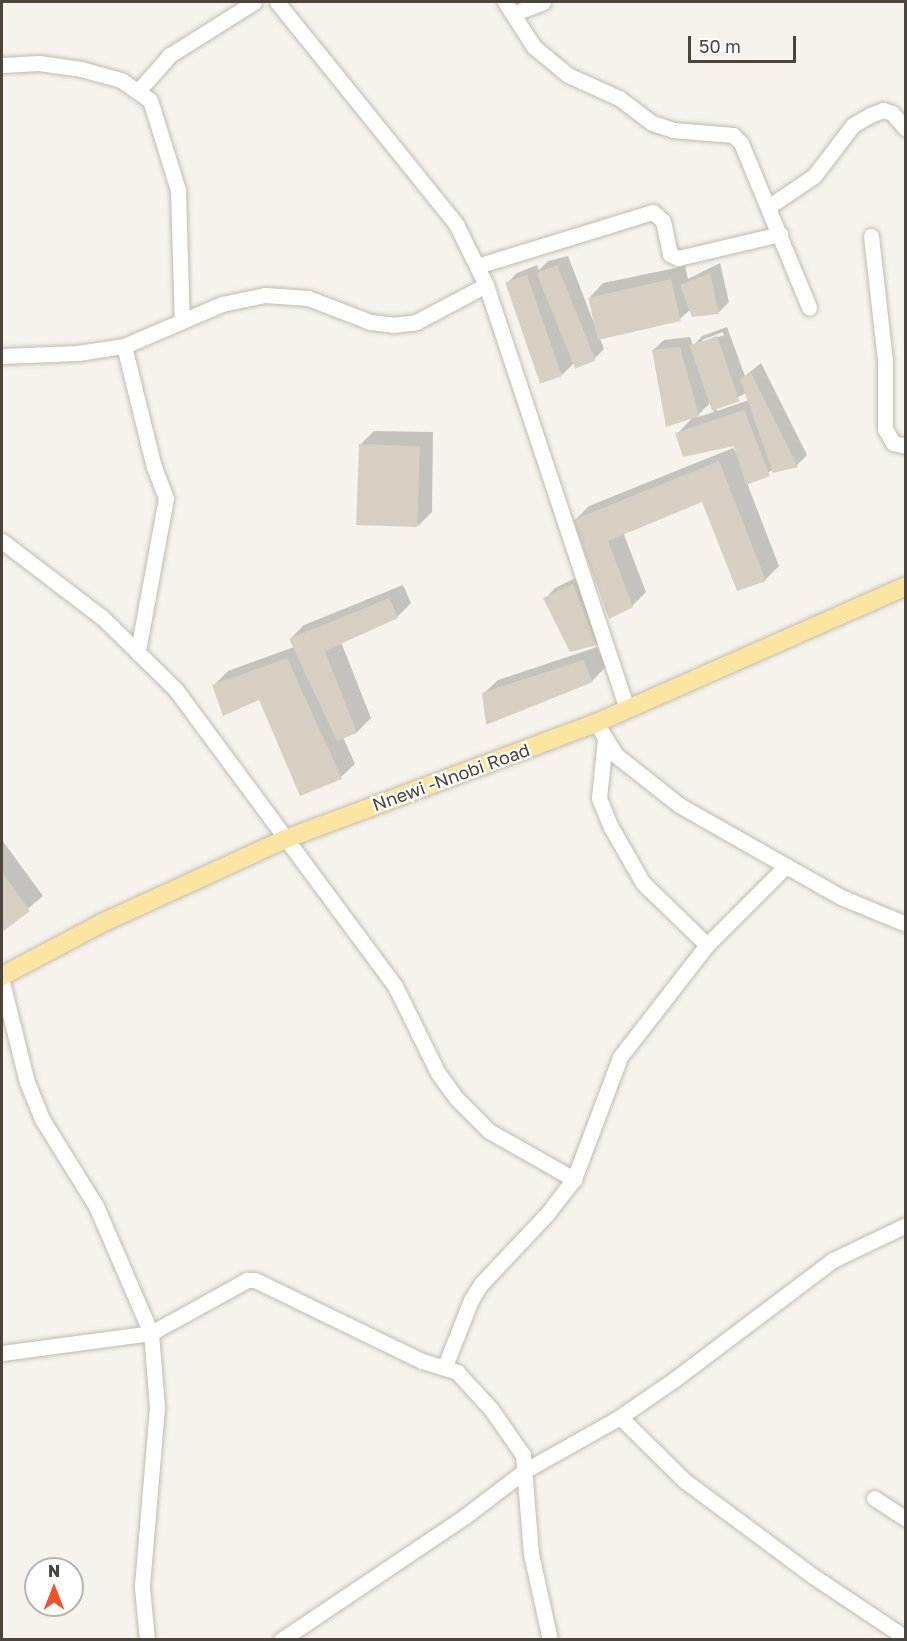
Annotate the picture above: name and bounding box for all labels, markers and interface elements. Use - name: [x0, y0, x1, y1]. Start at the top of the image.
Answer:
- scale bar: [691, 24, 799, 62]
- text: 50 m: [699, 35, 741, 57]
- street label: Nnewi -Nnobi Road: [369, 738, 533, 816]
- north arrow: [24, 1557, 84, 1617]
- text: N: [48, 1561, 60, 1581]

